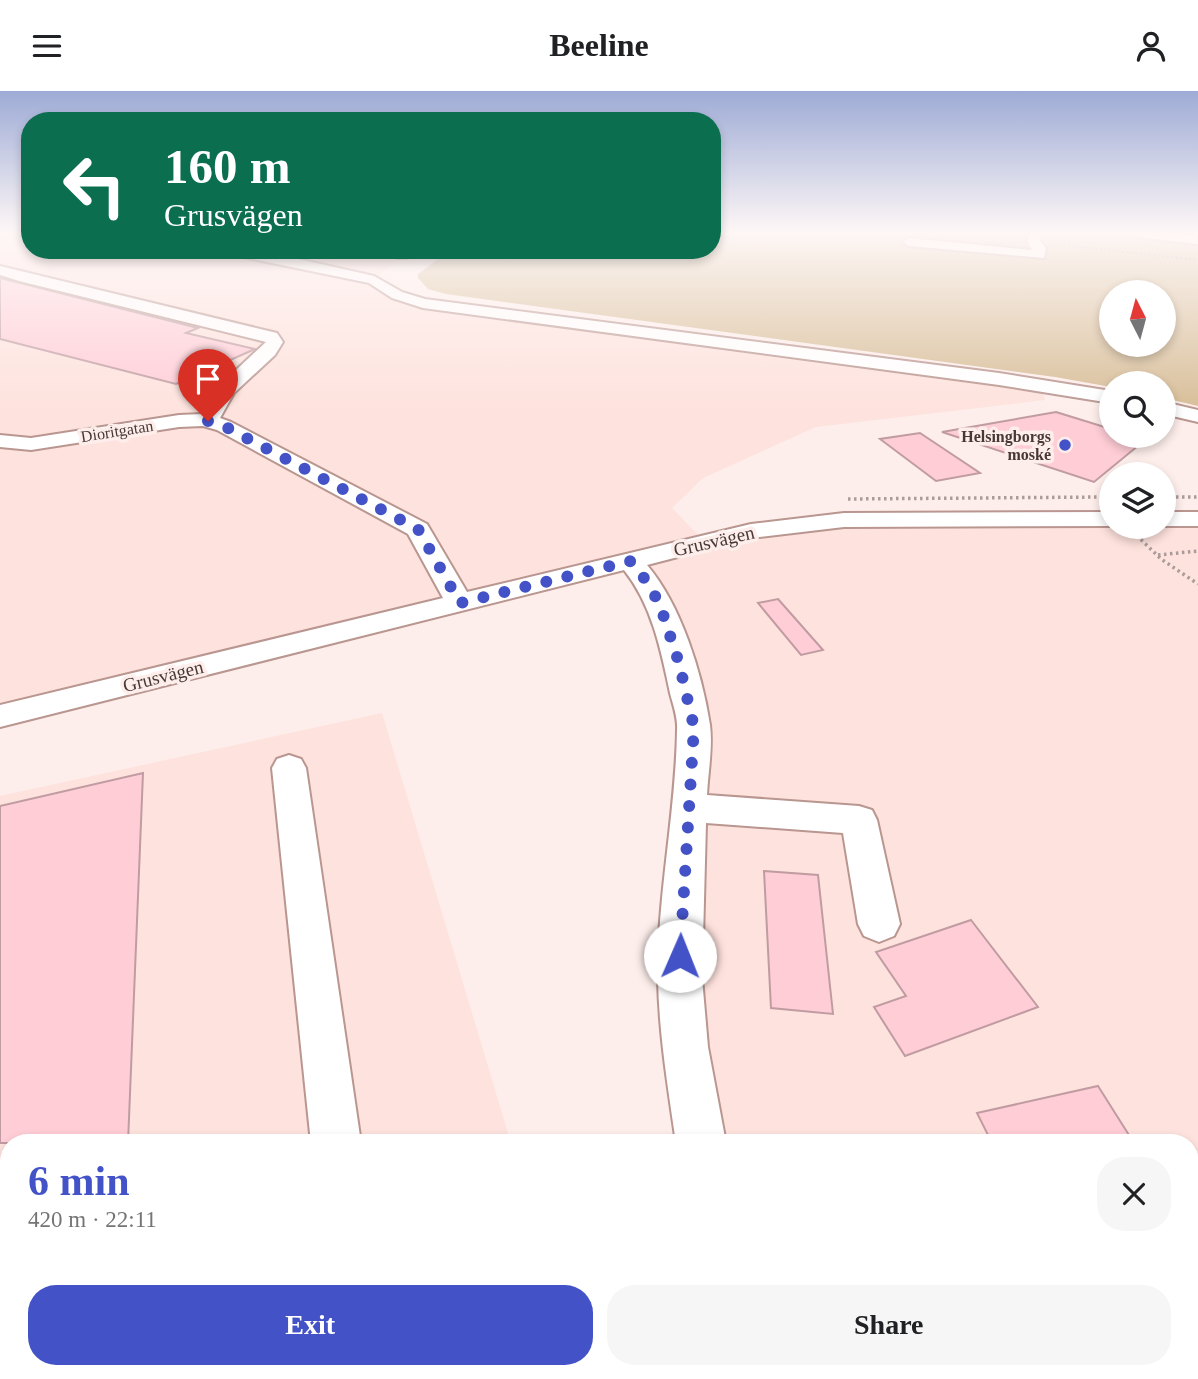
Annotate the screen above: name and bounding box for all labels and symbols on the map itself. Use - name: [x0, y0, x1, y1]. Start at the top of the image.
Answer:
- north arrow: [1099, 280, 1176, 357]
- pin: [178, 349, 238, 421]
- street label: Dioritgatan: [80, 417, 154, 446]
- place label: Helsingborgs moské: [961, 428, 1051, 463]
- marker: Helsingborgs moské: [1057, 437, 1073, 453]
- street label: Grusvägen: [672, 521, 757, 560]
- street label: Grusvägen: [121, 656, 206, 696]
- position arrow: [643, 919, 717, 993]

